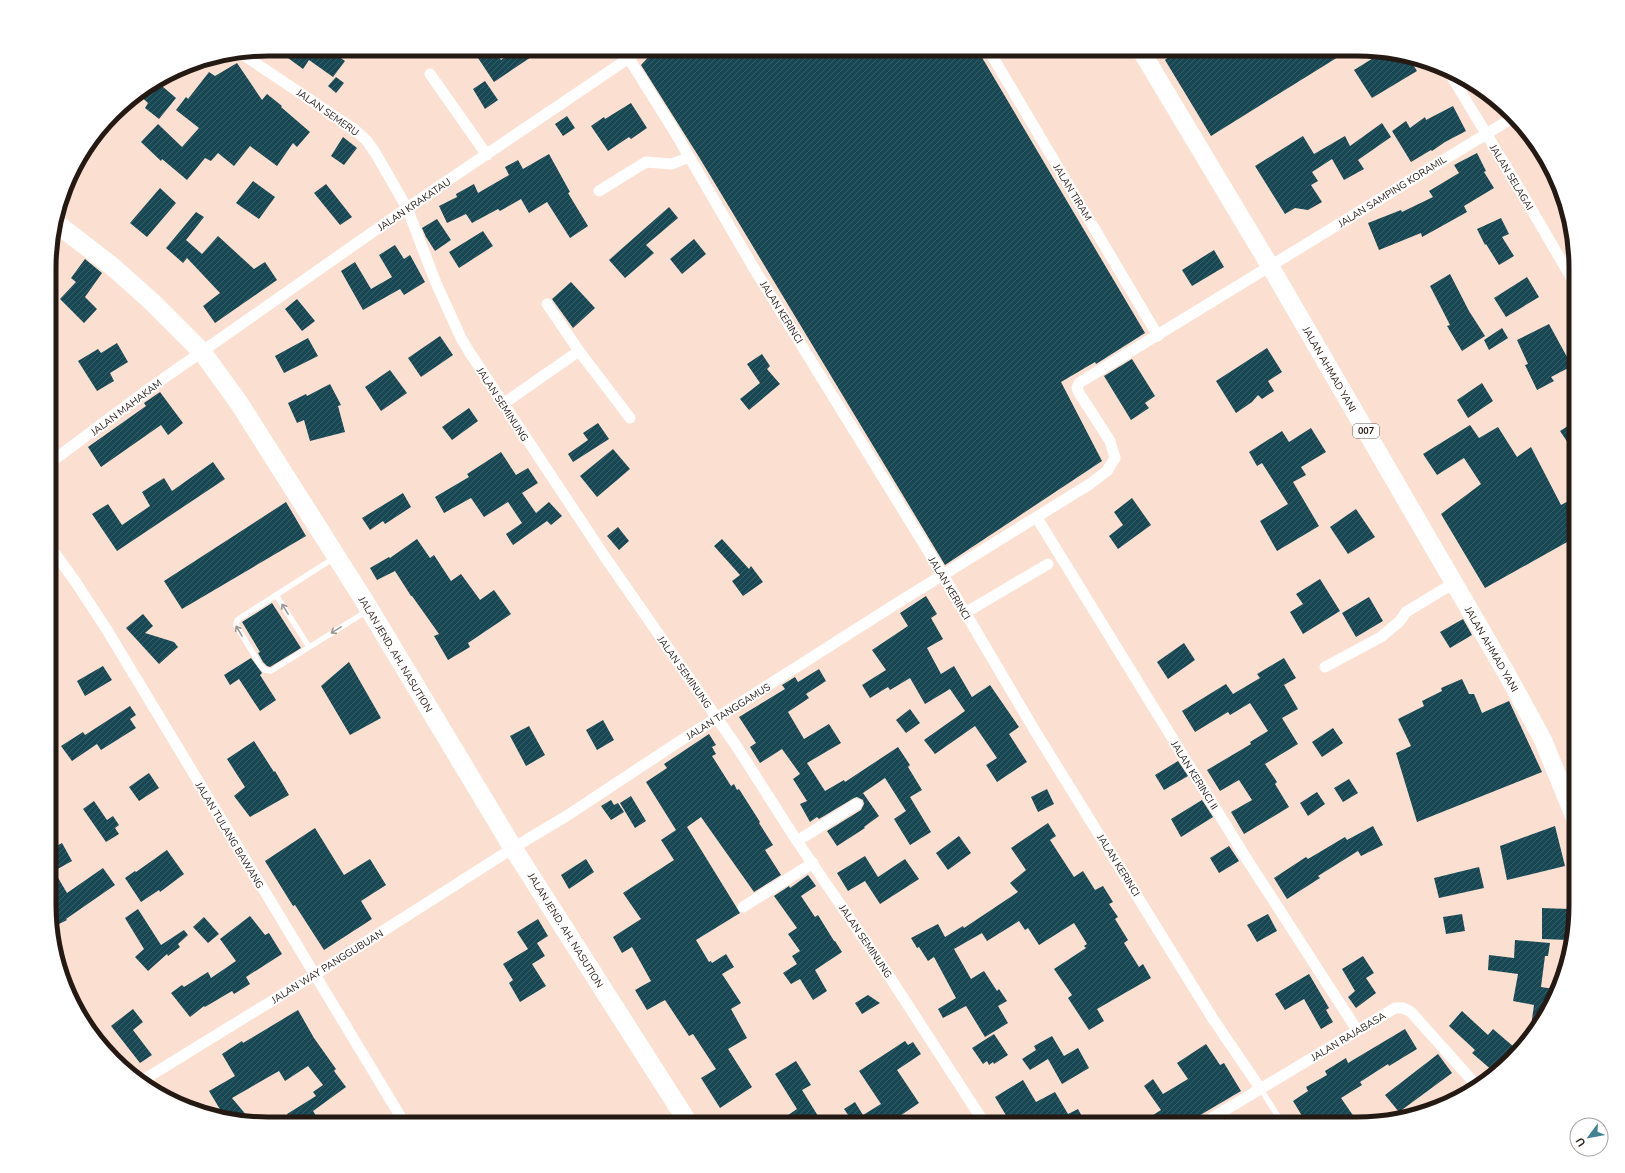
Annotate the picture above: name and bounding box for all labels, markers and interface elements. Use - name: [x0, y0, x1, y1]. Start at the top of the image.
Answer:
- street label: JALAN SEMERU: [293, 85, 361, 140]
- street label: JALAN SELAGAI: [1485, 141, 1536, 213]
- street label: JALAN SAMPING KORAMIL: [1335, 152, 1450, 231]
- street label: JALAN TIRAM: [1049, 161, 1095, 224]
- street label: JALAN KRAKATAU: [374, 175, 454, 235]
- street label: JALAN KERINCI: [756, 278, 806, 346]
- street label: JALAN AHMAD YANI: [1298, 323, 1359, 415]
- street label: JALAN SEMINUNG: [472, 364, 531, 444]
- street label: JALAN MAHAKAM: [87, 376, 165, 440]
- road number: 007: [1353, 424, 1379, 438]
- street label: JALAN KERINCI: [924, 554, 973, 623]
- street label: JALAN JEND. AH. NASUTION: [354, 593, 435, 715]
- street label: JALAN AHMAD YANI: [1460, 603, 1521, 695]
- one-way arrow: [281, 604, 289, 615]
- one-way arrow: [235, 625, 243, 637]
- one-way arrow: [330, 627, 342, 635]
- street label: JALAN SEMINUNG: [653, 633, 714, 712]
- street label: JALAN TANGGAMUS: [683, 680, 773, 744]
- street label: JALAN KERINCI II: [1167, 738, 1221, 813]
- street label: JALAN TULANG BAWANG: [191, 779, 267, 891]
- street label: JALAN KERINCI: [1093, 831, 1143, 899]
- street label: JALAN JEND. AH. NASUTION: [523, 870, 606, 991]
- street label: JALAN SEMINUNG: [835, 901, 895, 981]
- street label: JALAN WAY PANGGUBUAN: [268, 927, 386, 1008]
- street label: JALAN RAJABASA: [1308, 1009, 1389, 1065]
- north arrow: [1569, 1117, 1609, 1157]
- text: U: [1572, 1135, 1589, 1149]

